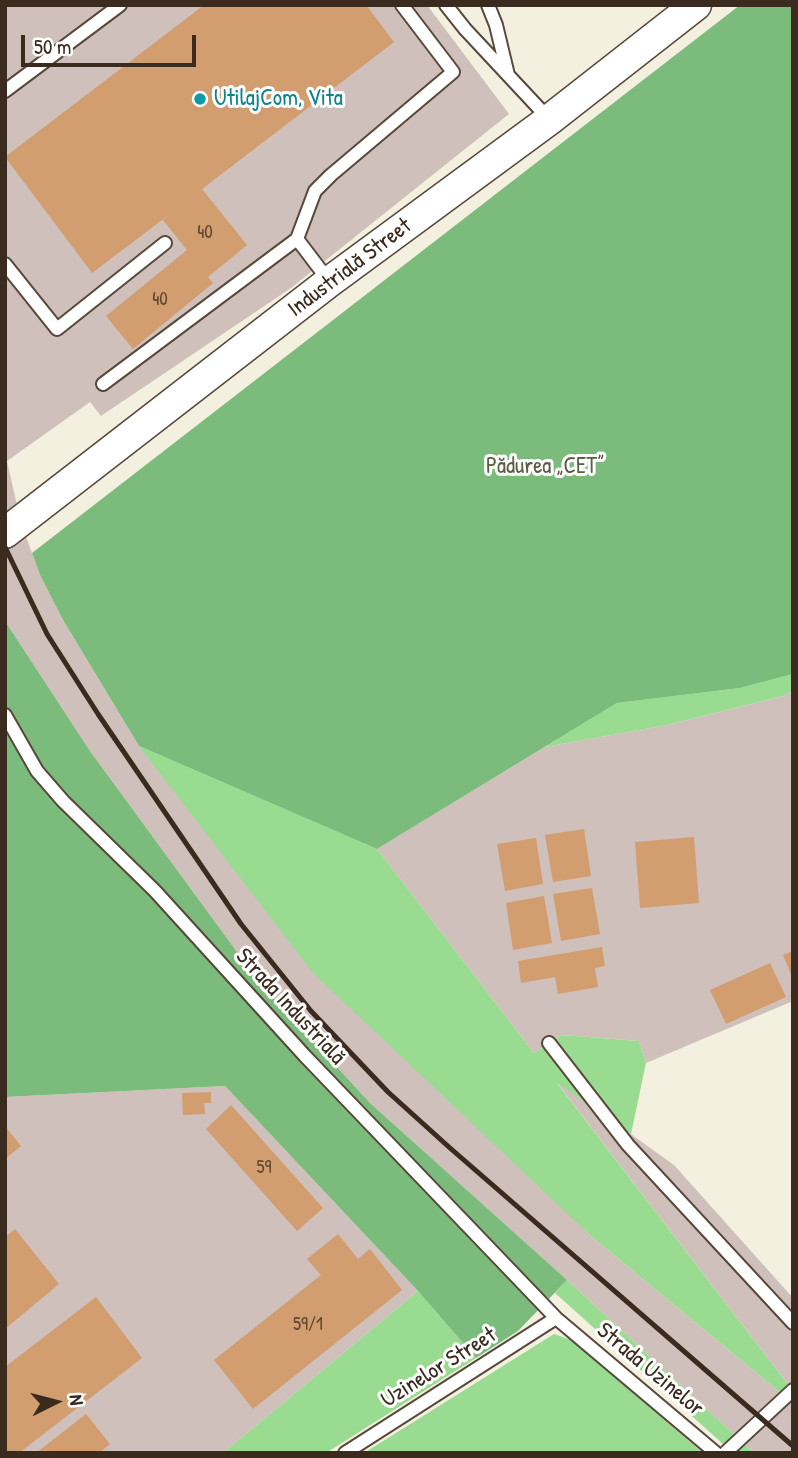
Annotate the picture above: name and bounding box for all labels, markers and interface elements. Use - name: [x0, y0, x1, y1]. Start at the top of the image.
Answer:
- scale bar: [24, 21, 200, 65]
- text: 50 m: [34, 32, 71, 61]
- place label: UtilajCom, Vita: [214, 85, 343, 113]
- marker: UtilajCom, Vita: [192, 91, 208, 107]
- street label: Industrială Street: [283, 213, 417, 323]
- house number: 40: [197, 222, 213, 244]
- house number: 40: [152, 289, 168, 311]
- park label: Pădurea „CET”: [486, 453, 604, 481]
- street label: Strada Industrială: [229, 943, 351, 1071]
- house number: 59: [256, 1157, 272, 1179]
- house number: 59/1: [293, 1314, 323, 1336]
- street label: Strada Uzinelor: [591, 1317, 709, 1423]
- street label: Uzinelor Street: [376, 1322, 502, 1414]
- north arrow: [21, 1367, 91, 1437]
- text: N: [63, 1393, 90, 1406]

